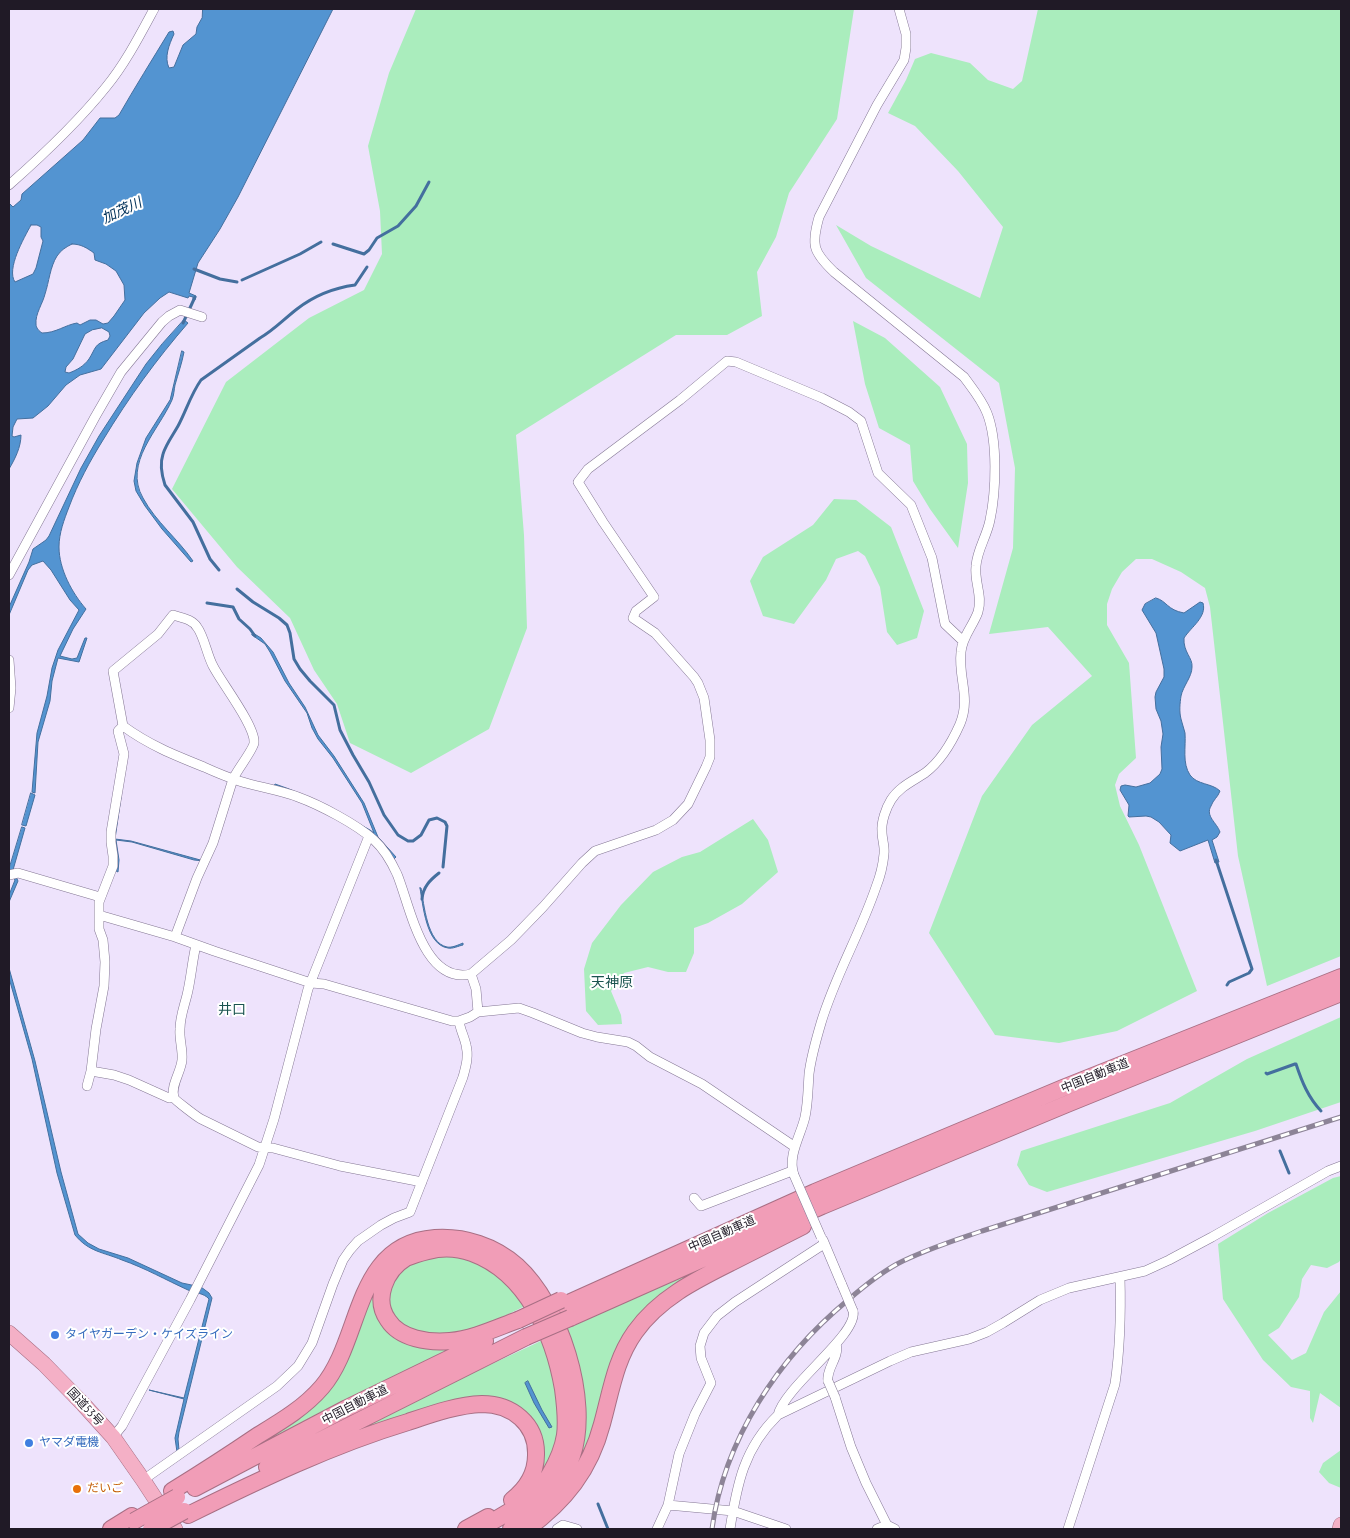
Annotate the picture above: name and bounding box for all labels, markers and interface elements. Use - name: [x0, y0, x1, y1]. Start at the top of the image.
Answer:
- water label: 加茂川: [99, 195, 145, 227]
- district label: 天神原: [591, 975, 633, 991]
- district label: 井口: [218, 1002, 246, 1018]
- street label: 中国自動車道: [1059, 1056, 1131, 1096]
- street label: 中国自動車道: [686, 1213, 758, 1255]
- place label: タイヤガーデン・ケイズライン: [65, 1328, 233, 1342]
- marker: タイヤガーデン・ケイズライン: [49, 1329, 61, 1341]
- street label: 中国自動車道: [320, 1382, 390, 1428]
- street label: 国道53号: [64, 1385, 106, 1429]
- place label: ヤマダ電機: [39, 1436, 99, 1450]
- marker: ヤマダ電機: [23, 1437, 35, 1449]
- place label: だいご: [87, 1482, 123, 1496]
- marker: だいご: [71, 1483, 83, 1495]

